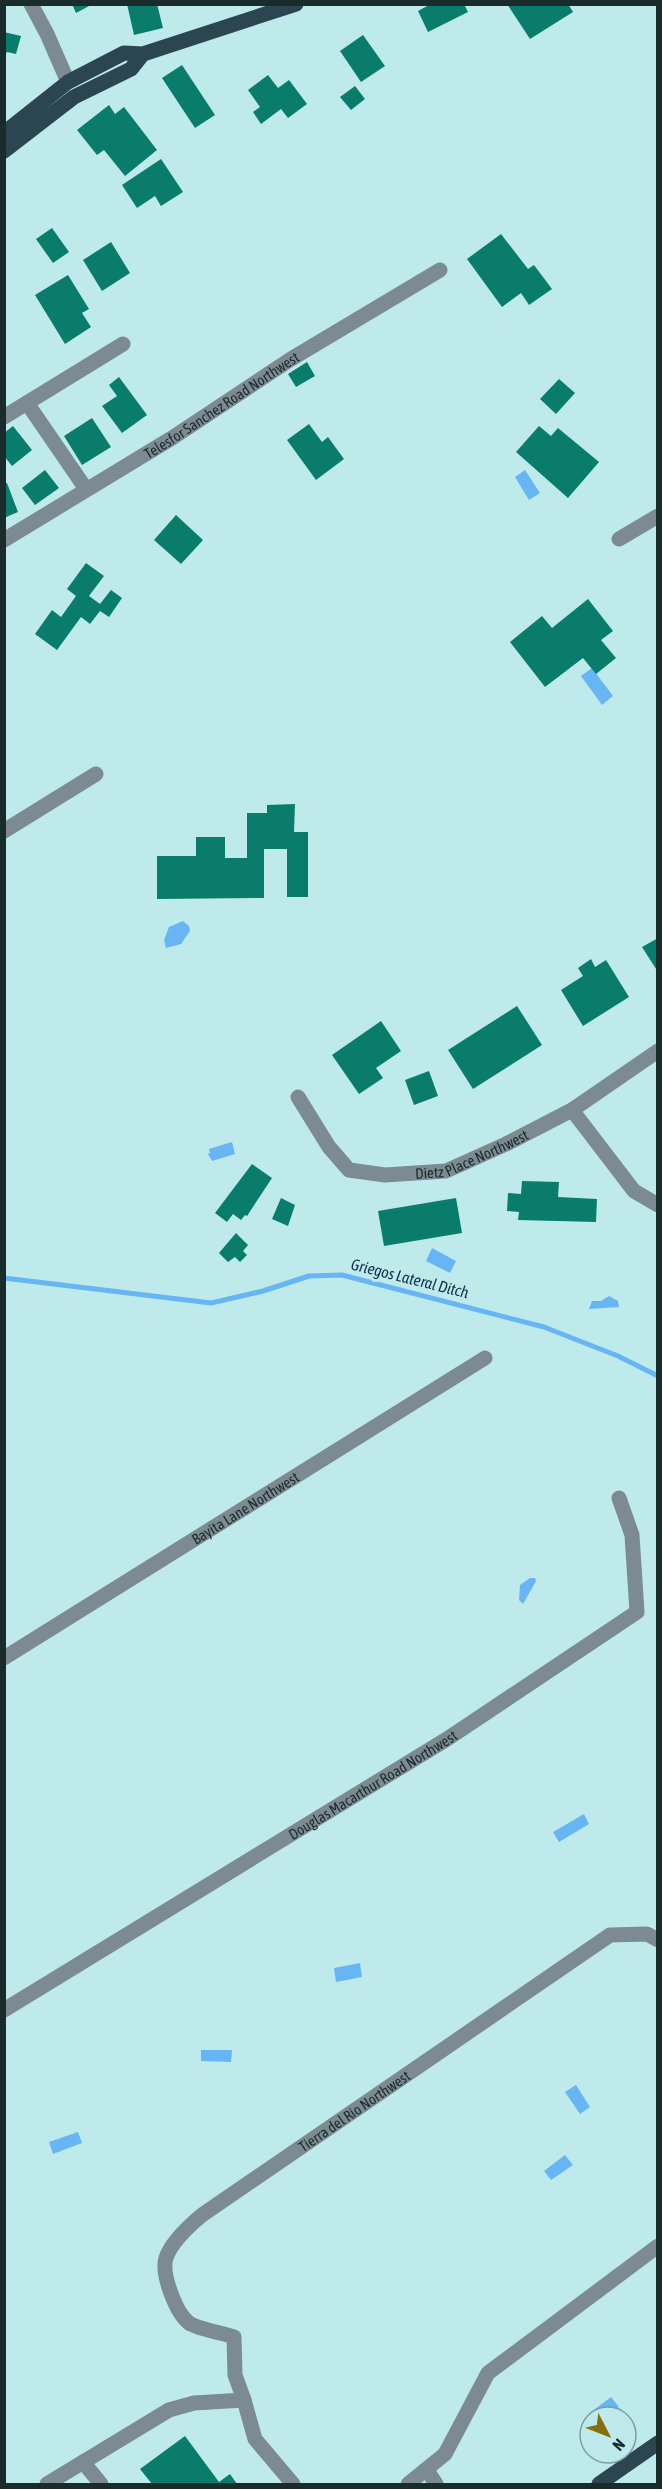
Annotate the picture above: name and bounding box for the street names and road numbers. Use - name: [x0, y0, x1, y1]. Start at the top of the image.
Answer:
- street label: Telesfor Sanchez Road Northwest: [141, 348, 302, 462]
- street label: Dietz Place Northwest: [415, 1126, 531, 1182]
- street label: Bayita Lane Northwest: [188, 1468, 302, 1548]
- street label: Douglas Macarthur Road Northwest: [285, 1726, 460, 1843]
- street label: Tierra del Rio Northwest: [295, 2067, 413, 2155]

